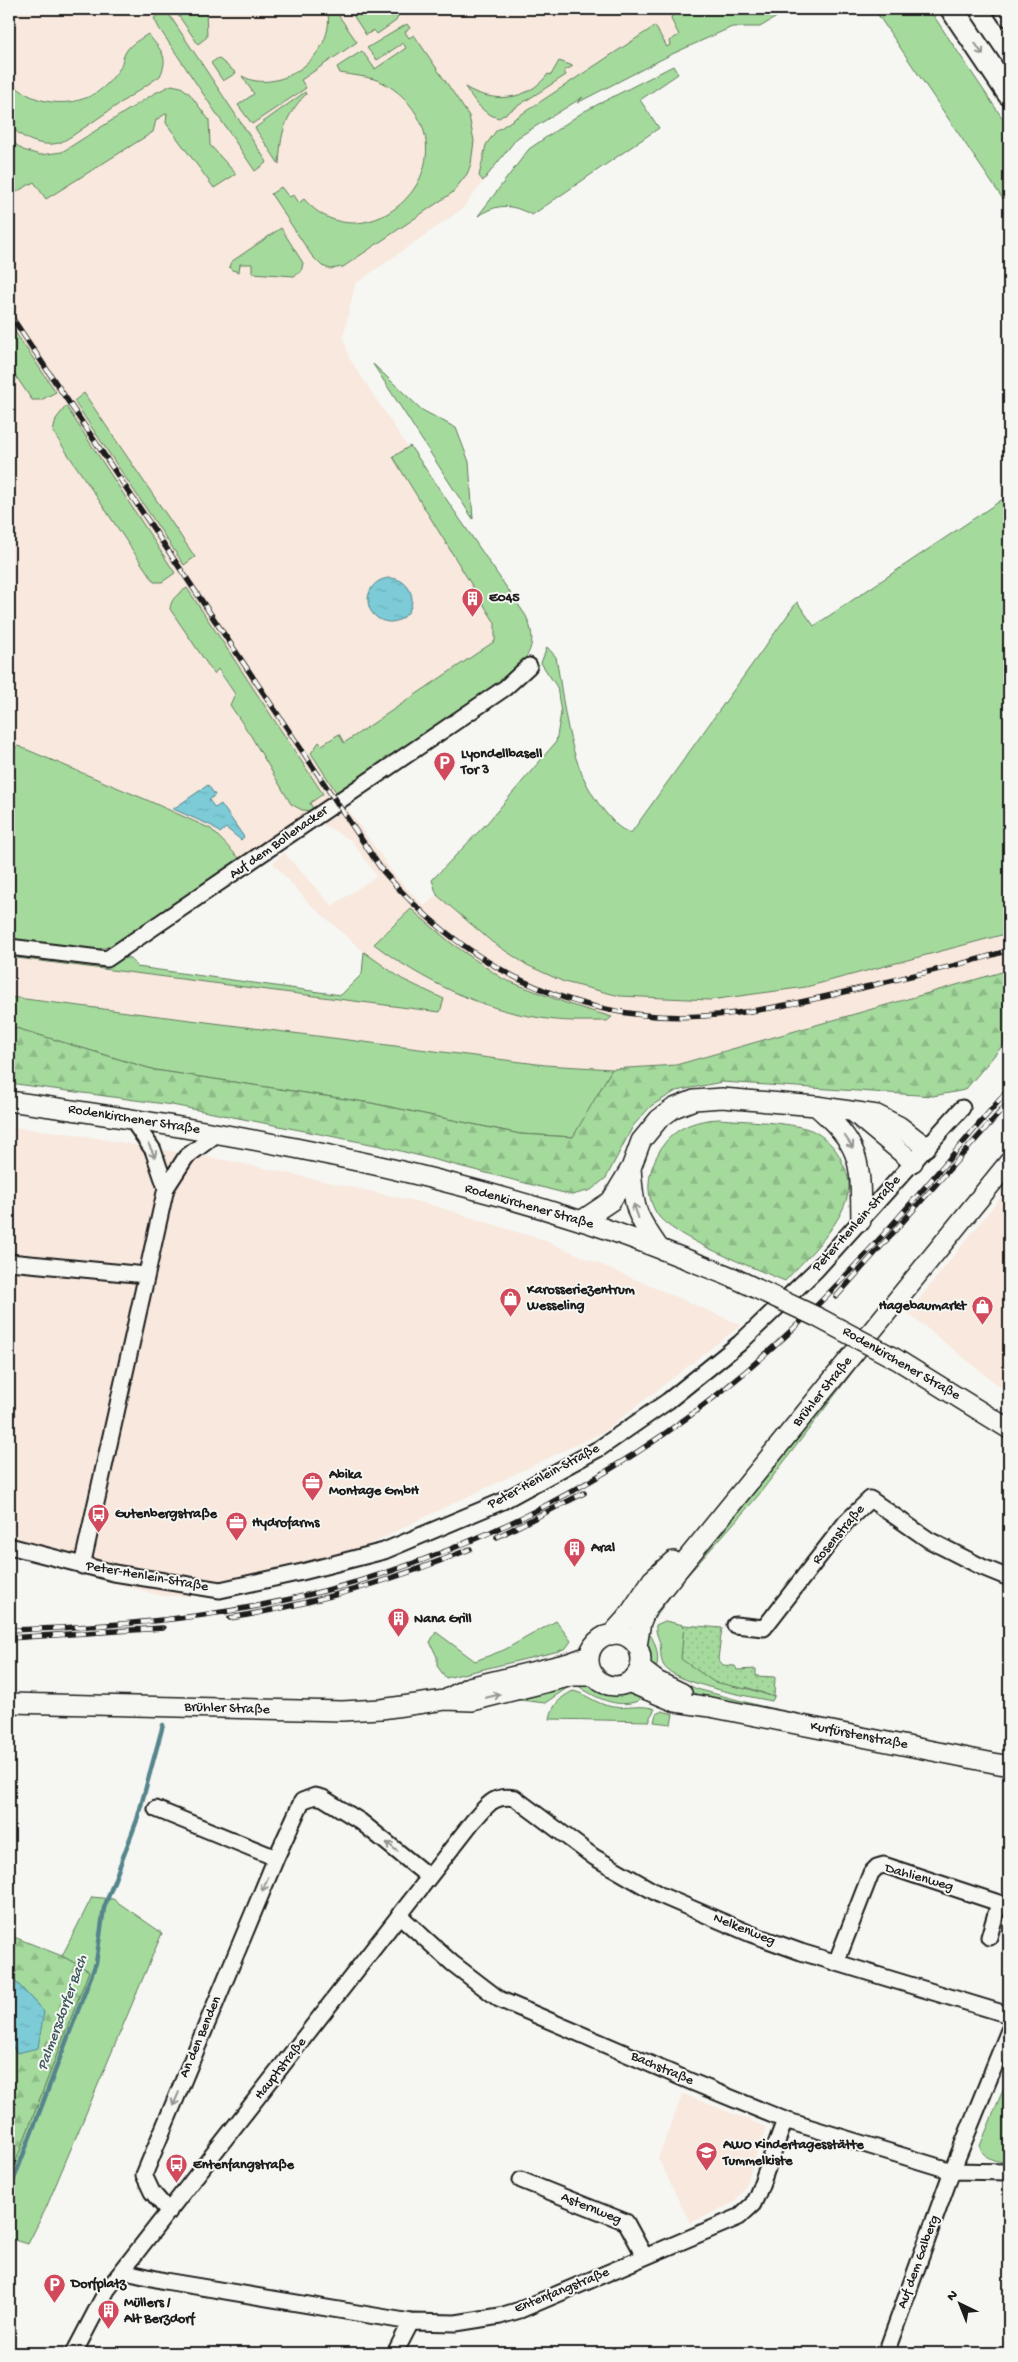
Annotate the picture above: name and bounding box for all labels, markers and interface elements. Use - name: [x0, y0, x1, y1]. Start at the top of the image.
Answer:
- one-way arrow: [974, 42, 984, 56]
- building icon: E045: [461, 586, 485, 617]
- place label: E045: [489, 590, 520, 607]
- place label: Lyondellbasell Tor 3: [460, 746, 542, 779]
- parking icon: Lyondellbasell Tor 3: [433, 750, 457, 781]
- street label: Auf dem Bollenacker: [226, 802, 332, 883]
- street label: Rodenkirchener Straße: [67, 1101, 202, 1139]
- one-way arrow: [844, 1134, 854, 1148]
- one-way arrow: [148, 1143, 157, 1158]
- street label: Peter-Henlein-Straße: [808, 1172, 905, 1277]
- street label: Rodenkirchener Straße: [463, 1180, 596, 1234]
- one-way arrow: [631, 1203, 641, 1219]
- place label: Karosseriezentrum Wesseling: [526, 1282, 635, 1315]
- shop icon: Karosseriezentrum Wesseling: [499, 1286, 523, 1317]
- shop icon: Hagebaumarkt: [970, 1294, 994, 1325]
- place label: Hagebaumarkt: [879, 1298, 967, 1315]
- street label: Rodenkirchener Straße: [839, 1323, 964, 1405]
- street label: Brühler Straße: [789, 1353, 857, 1431]
- street label: Peter-Henlein-Straße: [484, 1440, 603, 1514]
- place label: Abika Montage GmbH: [328, 1467, 420, 1500]
- office icon: Abika Montage GmbH: [301, 1471, 325, 1502]
- street label: Rosenstraße: [809, 1501, 869, 1568]
- bus stop icon: Gutenbergstraße: [87, 1502, 111, 1533]
- place label: Gutenbergstraße: [115, 1506, 218, 1523]
- office icon: Hydrofarms: [224, 1511, 248, 1542]
- place label: Hydrofarms: [252, 1515, 320, 1532]
- building icon: Aral: [563, 1536, 587, 1567]
- place label: Aral: [590, 1540, 615, 1557]
- street label: Peter-Henlein-Straße: [83, 1558, 210, 1596]
- building icon: Nana Grill: [386, 1607, 410, 1638]
- place label: Nana Grill: [414, 1611, 472, 1628]
- one-way arrow: [485, 1691, 501, 1700]
- street label: Brühler Straße: [183, 1699, 271, 1719]
- street label: Kurfürstenstraße: [809, 1718, 910, 1754]
- one-way arrow: [385, 1841, 398, 1852]
- street label: Dahlienweg: [882, 1860, 955, 1896]
- one-way arrow: [260, 1876, 269, 1891]
- street label: Nelkenweg: [710, 1910, 778, 1950]
- water label: Palmersdorfer Bach: [34, 1952, 93, 2073]
- street label: An den Benden: [176, 1993, 226, 2080]
- street label: Hauptstraße: [251, 2034, 311, 2104]
- street label: Bachstraße: [627, 2048, 697, 2090]
- one-way arrow: [171, 2091, 180, 2106]
- place label: AWO Kindertagesstätte Tummelkiste: [722, 2137, 865, 2170]
- school or university icon: AWO Kindertagesstätte Tummelkiste: [695, 2141, 719, 2172]
- bus stop icon: Entenfangstraße: [165, 2153, 189, 2184]
- place label: Entenfangstraße: [193, 2157, 295, 2174]
- street label: Asternweg: [558, 2189, 624, 2229]
- street label: Auf dem Galberg: [894, 2213, 944, 2311]
- street label: Entenfangstraße: [512, 2264, 613, 2318]
- parking icon: Dorfplatz: [43, 2272, 67, 2303]
- place label: Dorfplatz: [69, 2276, 127, 2293]
- north arrow: [936, 2280, 986, 2330]
- text: N: [944, 2287, 962, 2306]
- place label: Müllers / Alt Berzdorf: [123, 2295, 196, 2328]
- building icon: Müllers / Alt Berzdorf: [96, 2299, 120, 2330]

